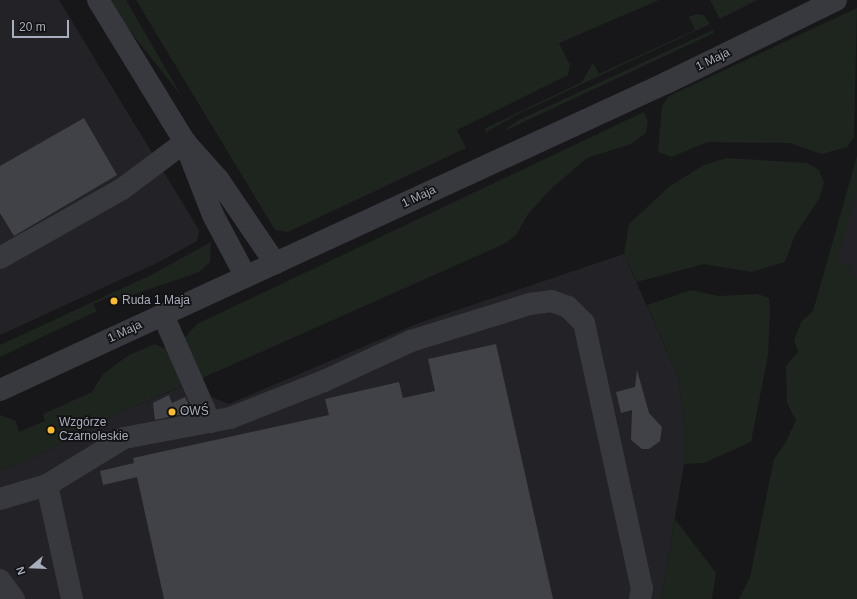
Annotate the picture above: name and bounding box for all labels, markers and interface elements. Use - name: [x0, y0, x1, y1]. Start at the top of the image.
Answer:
- scale bar: [14, 12, 71, 38]
- text: 20 m: [19, 20, 46, 34]
- street label: 1 Maja: [694, 46, 732, 74]
- street label: 1 Maja: [400, 183, 438, 211]
- place label: Ruda 1 Maja: [122, 294, 190, 308]
- marker: Ruda 1 Maja: [109, 296, 119, 306]
- street label: 1 Maja: [106, 318, 144, 346]
- place label: OWŚ: [180, 405, 209, 419]
- marker: OWŚ: [167, 407, 177, 417]
- place label: Wzgórze Czarnoleskie: [59, 416, 128, 444]
- marker: Wzgórze Czarnoleskie: [46, 425, 56, 435]
- north arrow: [12, 547, 52, 587]
- text: N: [14, 565, 28, 577]

